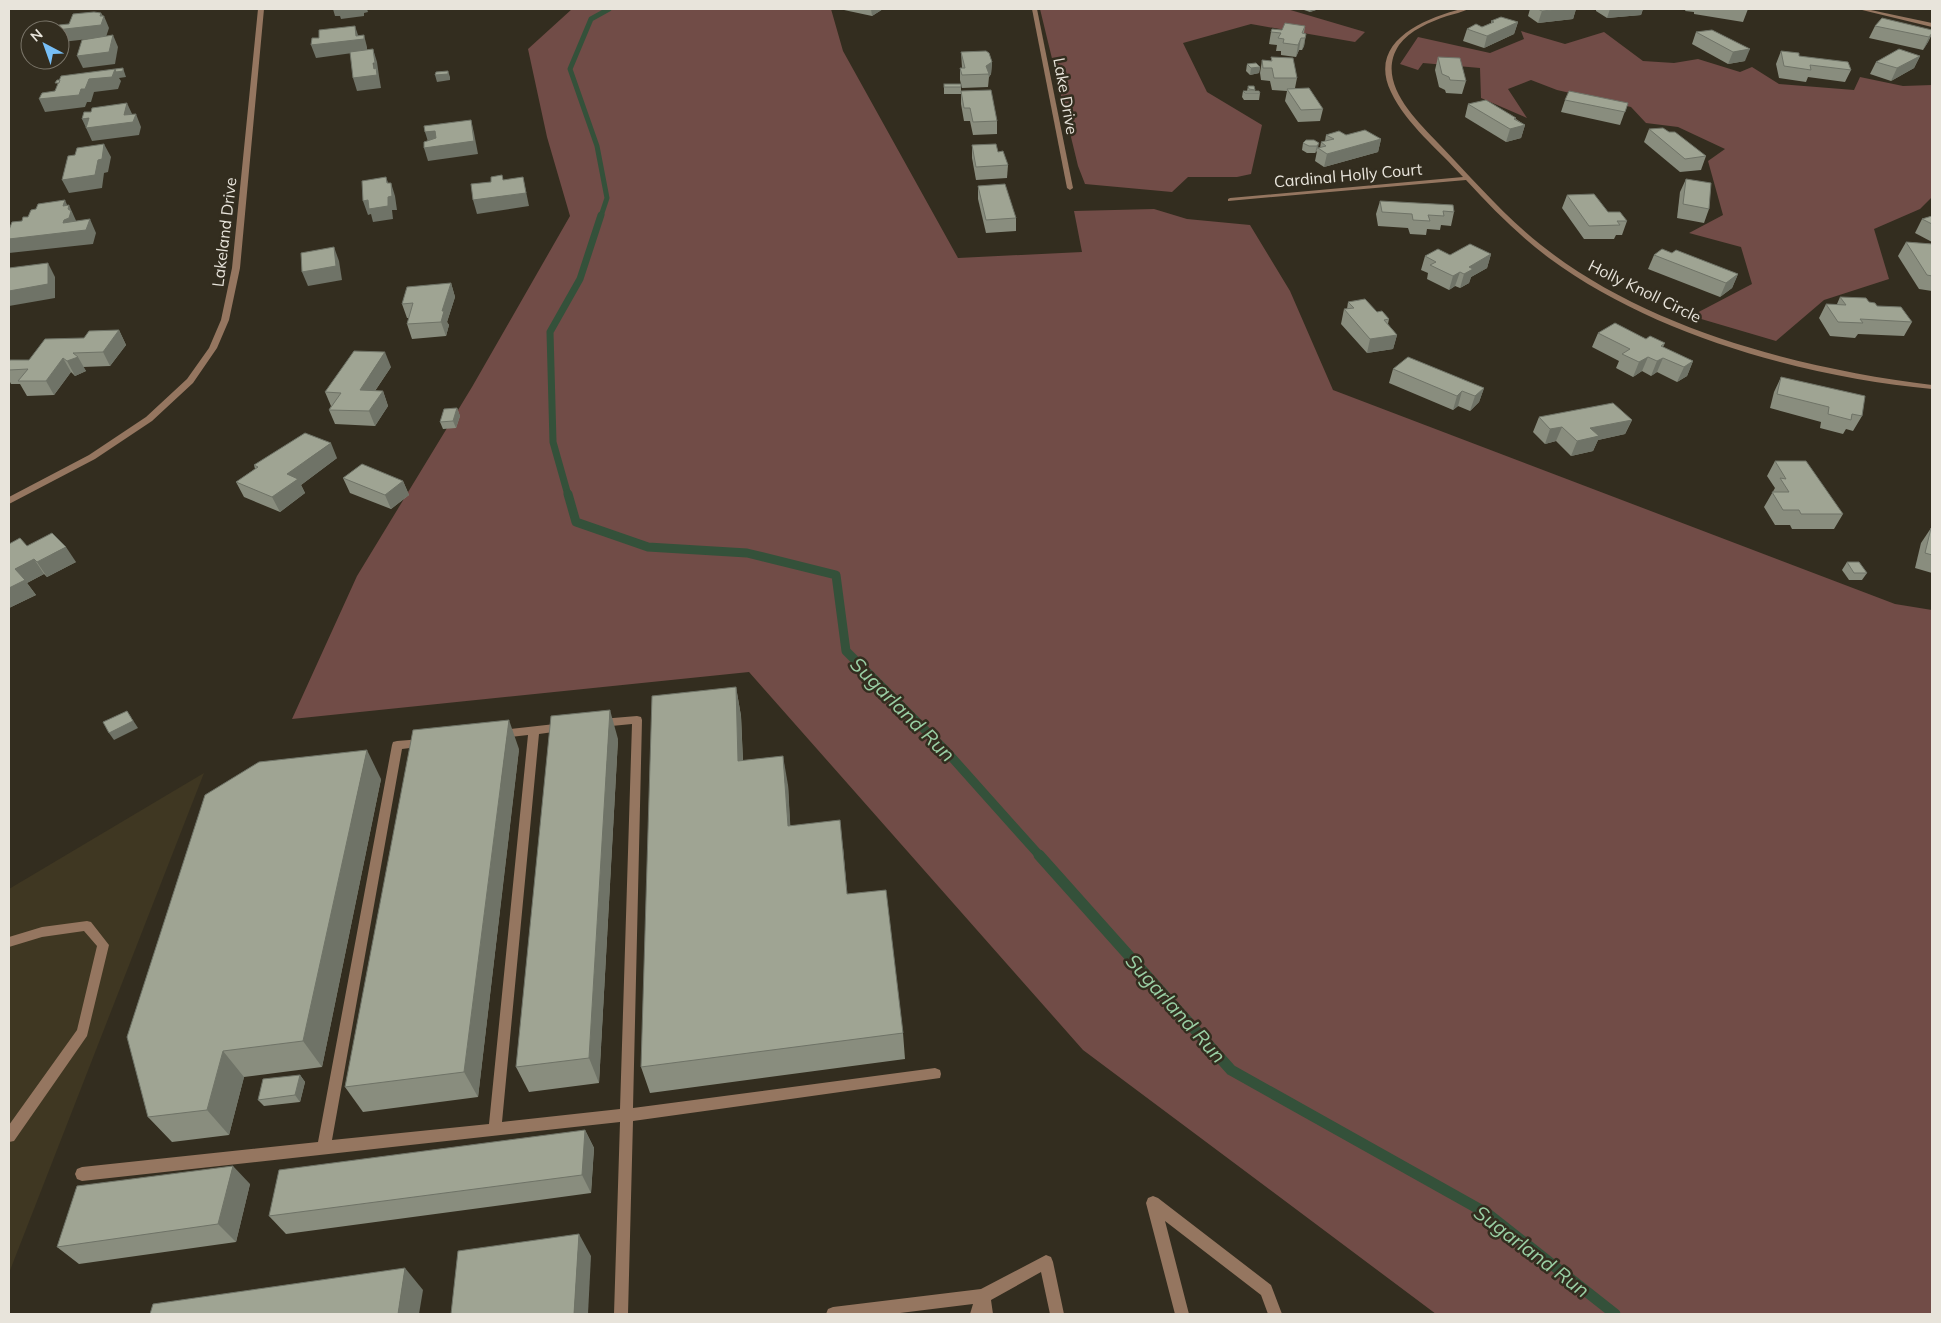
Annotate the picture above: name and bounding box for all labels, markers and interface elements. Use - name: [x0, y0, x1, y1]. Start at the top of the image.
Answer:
- north arrow: [20, 20, 70, 70]
- text: N: [27, 25, 46, 45]
- street label: Lake Drive: [1049, 56, 1083, 136]
- street label: Cardinal Holly Court: [1273, 159, 1423, 191]
- street label: Lakeland Drive: [207, 176, 241, 288]
- street label: Holly Knoll Circle: [1585, 255, 1705, 327]
- water label: Sugarland Run: [845, 651, 961, 767]
- water label: Sugarland Run: [1120, 948, 1232, 1068]
- water label: Sugarland Run: [1469, 1199, 1595, 1303]

